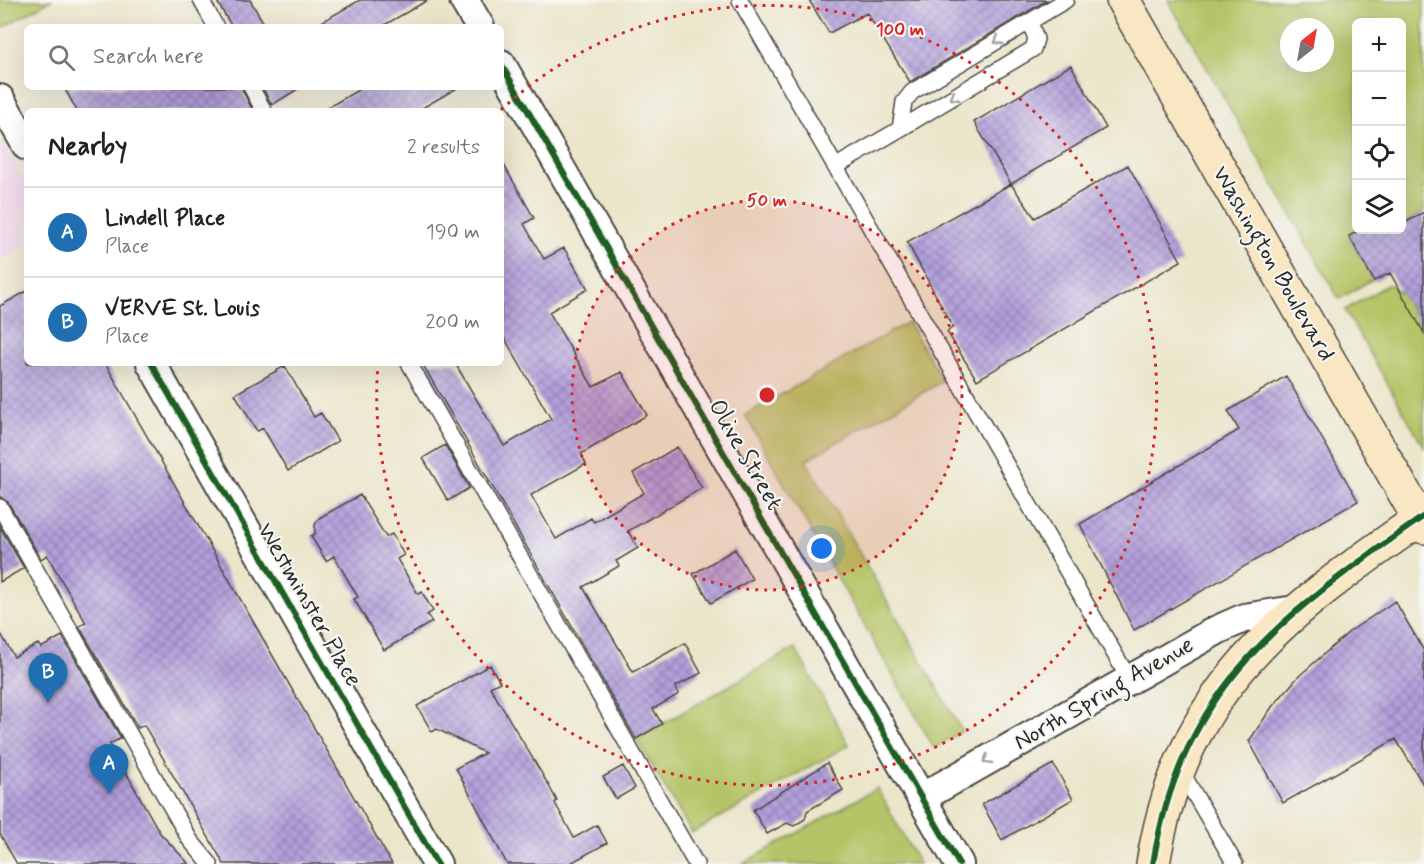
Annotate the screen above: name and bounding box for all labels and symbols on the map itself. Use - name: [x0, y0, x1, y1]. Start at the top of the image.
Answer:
- text: 100 m: [876, 18, 924, 42]
- north arrow: [1280, 18, 1334, 72]
- one-way arrow: [994, 33, 1004, 45]
- one-way arrow: [950, 89, 960, 101]
- street label: Washington Boulevard: [1202, 161, 1342, 369]
- text: 50 m: [747, 189, 787, 213]
- centre of rings: [757, 385, 777, 405]
- street label: Olive Street: [701, 394, 789, 516]
- street label: Westminster Place: [249, 517, 369, 693]
- your location: [807, 534, 836, 563]
- street label: North Spring Avenue: [1008, 630, 1201, 761]
- pin: B: [28, 654, 68, 703]
- pin: A: [90, 744, 128, 794]
- one-way arrow: [983, 753, 993, 764]

